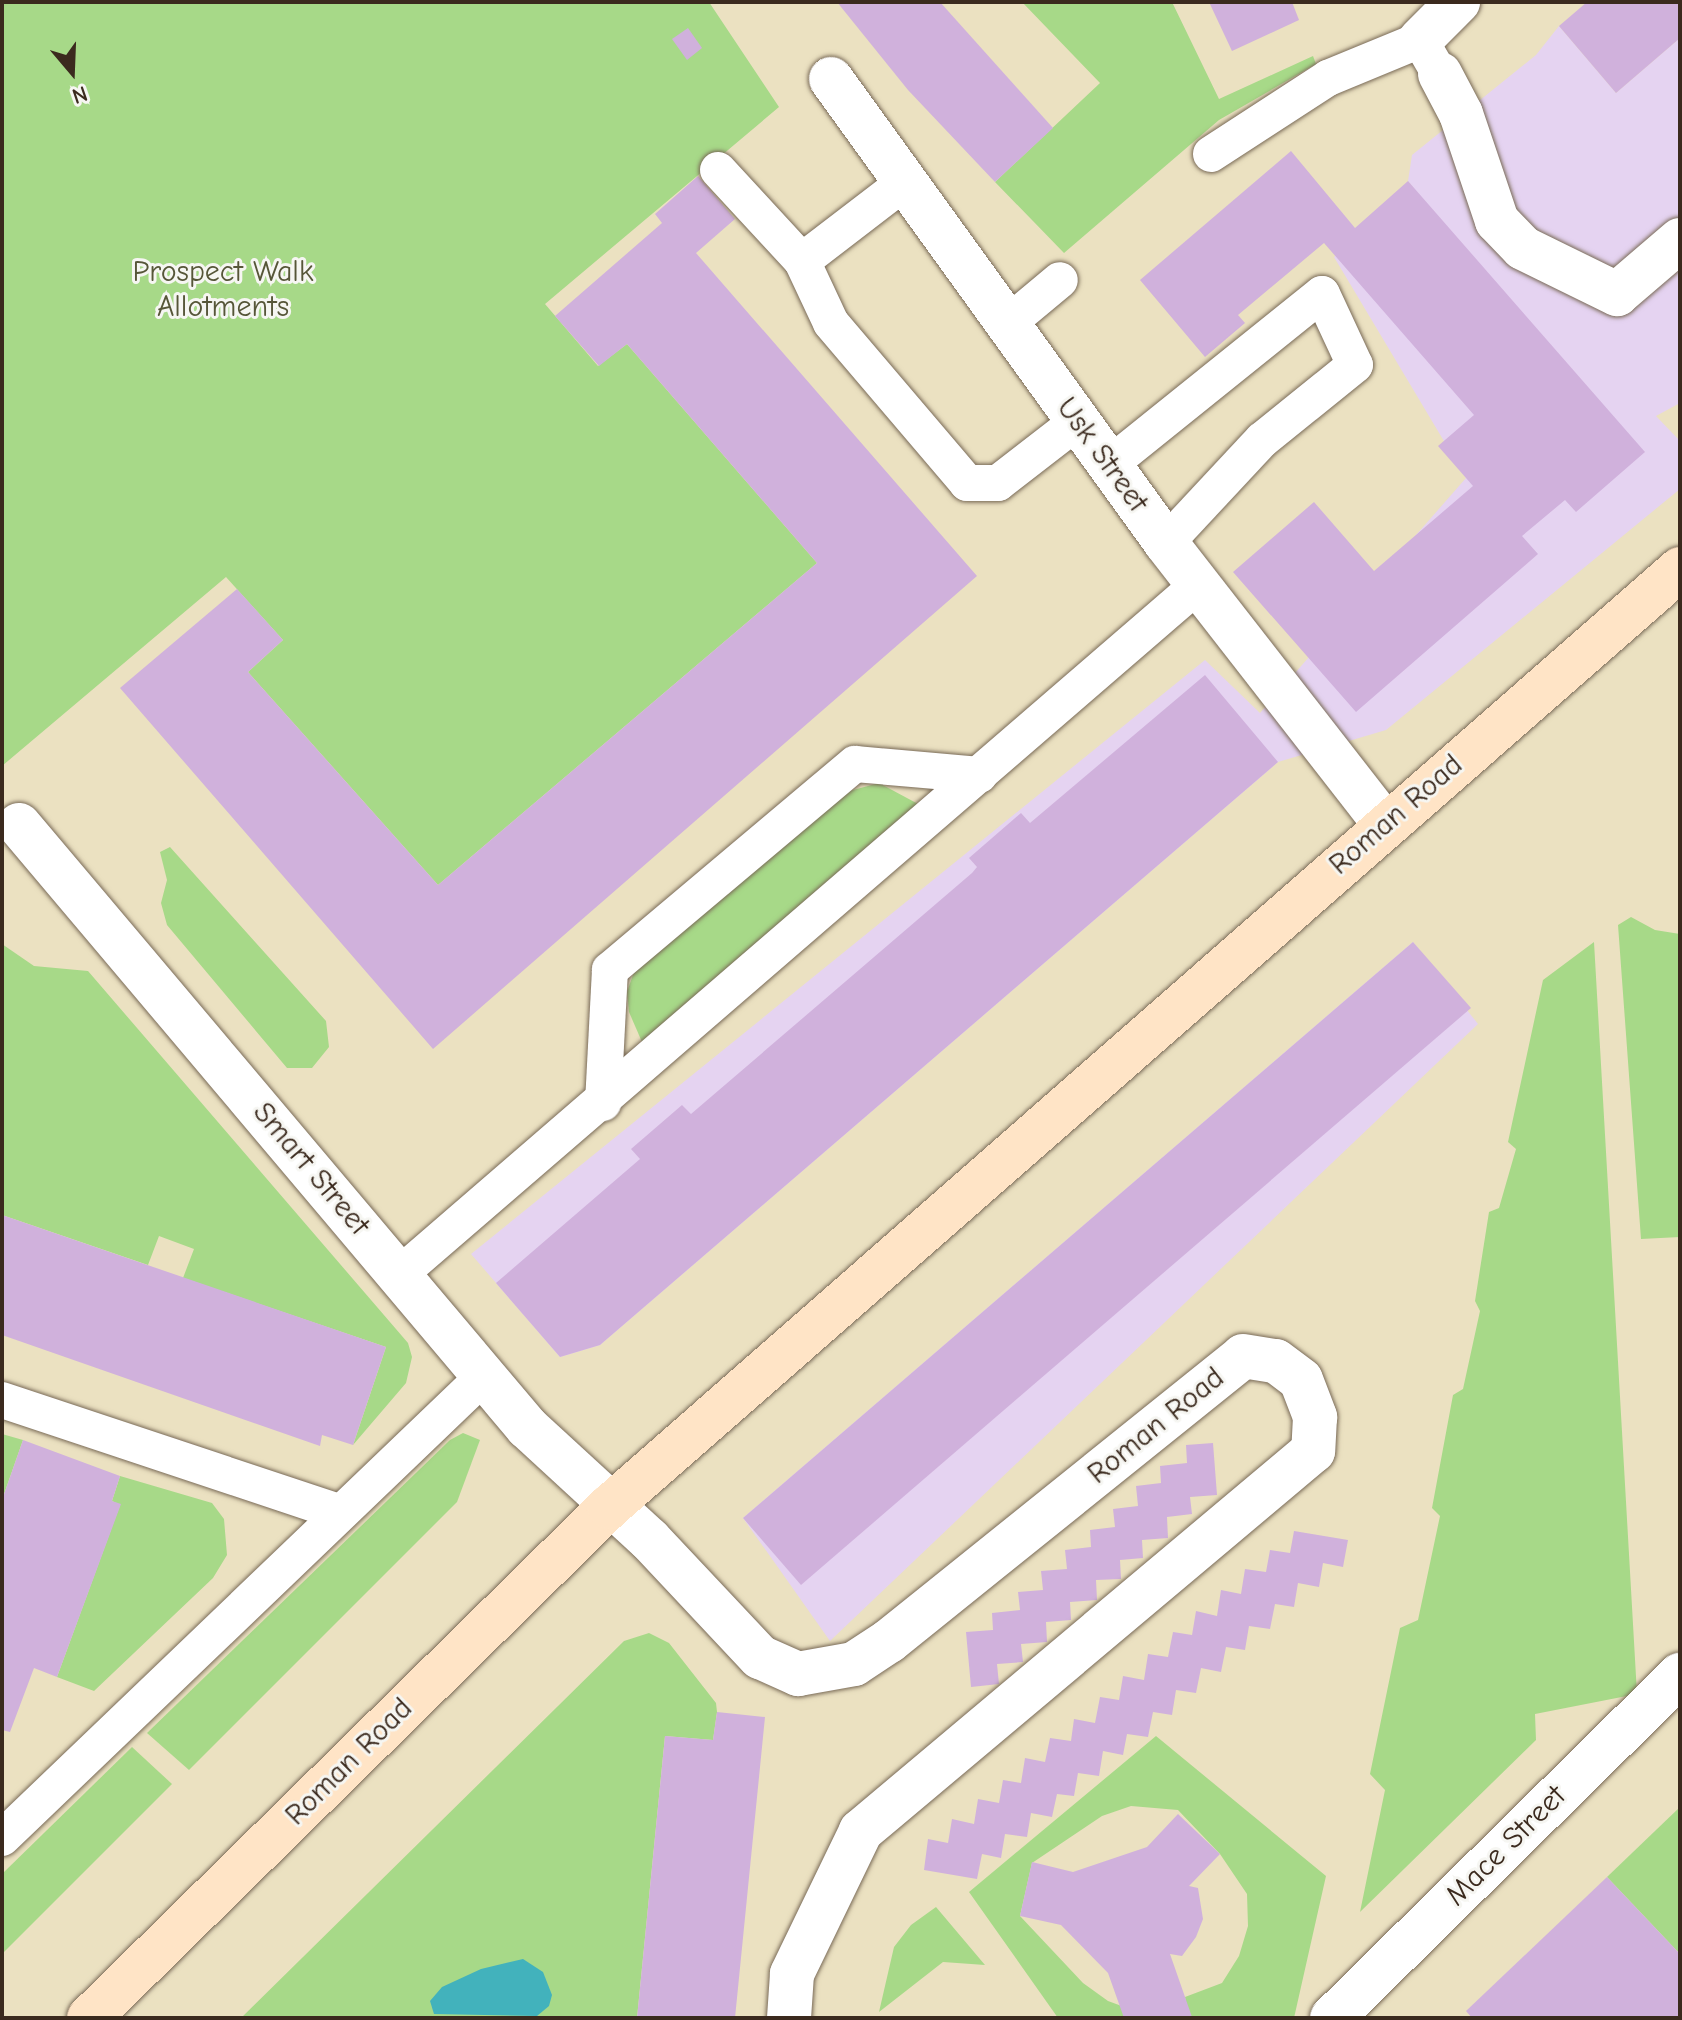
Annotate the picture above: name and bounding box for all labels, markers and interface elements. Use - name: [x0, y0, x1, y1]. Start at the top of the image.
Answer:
- north arrow: [32, 32, 112, 112]
- text: N: [69, 80, 91, 109]
- park label: Prospect Walk Allotments: [133, 254, 313, 324]
- street label: Usk Street: [1048, 391, 1156, 519]
- street label: Roman Road: [1322, 747, 1470, 883]
- street label: Smart Street: [245, 1095, 377, 1243]
- street label: Roman Road: [1081, 1360, 1231, 1492]
- street label: Roman Road: [278, 1691, 420, 1833]
- street label: Mace Street: [1438, 1778, 1574, 1914]

